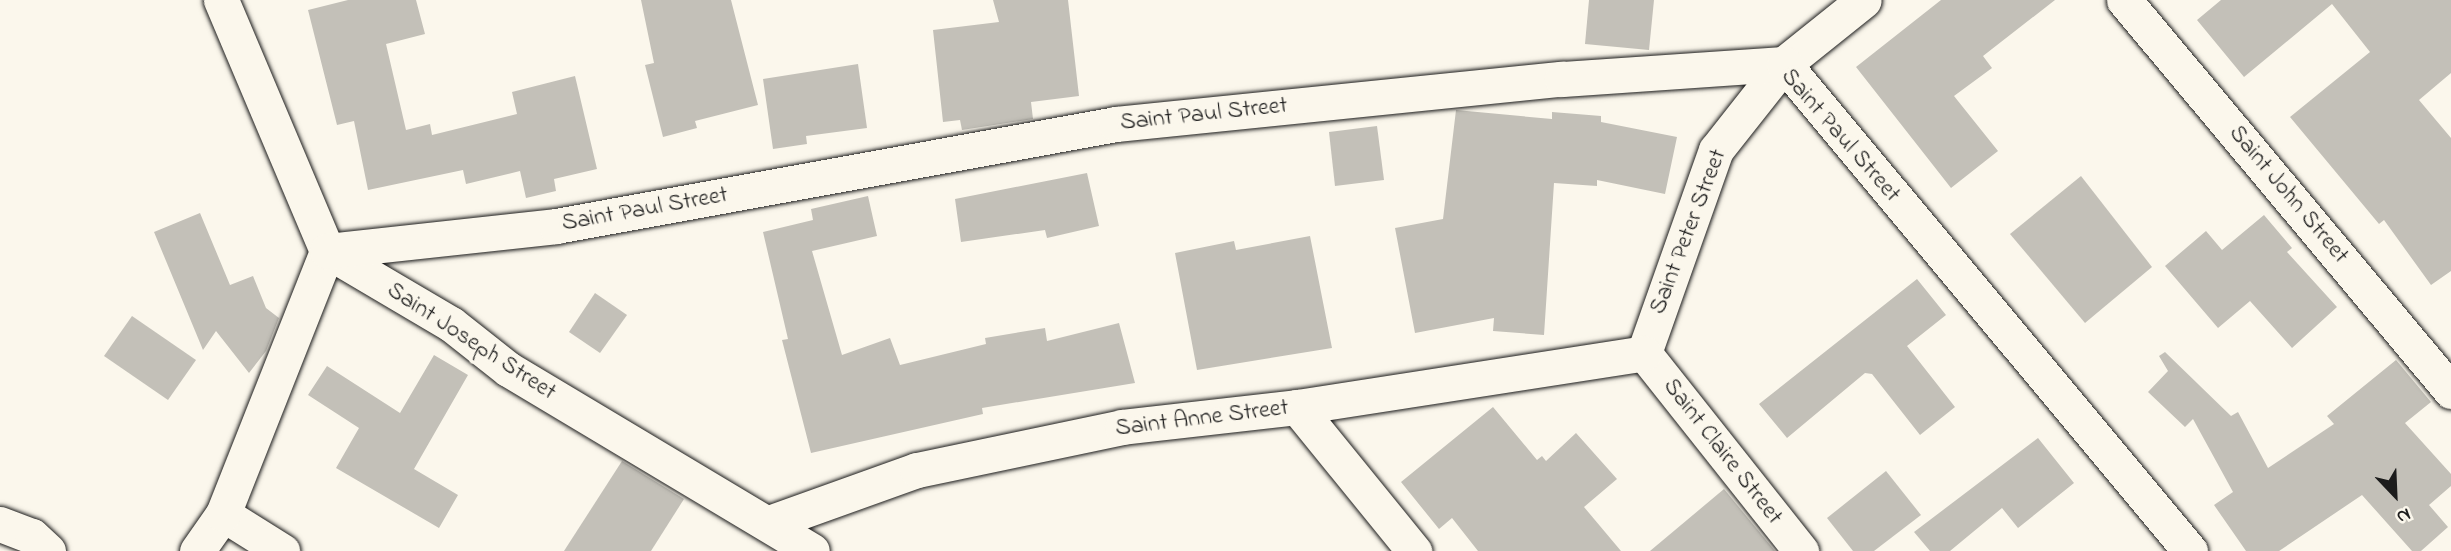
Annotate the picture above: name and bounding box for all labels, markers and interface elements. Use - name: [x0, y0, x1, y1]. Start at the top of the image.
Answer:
- street label: Saint Paul Street: [1774, 63, 1906, 209]
- street label: Saint Paul Street: [1119, 92, 1289, 138]
- street label: Saint John Street: [2222, 120, 2354, 270]
- street label: Saint Peter Street: [1644, 145, 1734, 319]
- street label: Saint Paul Street: [560, 181, 730, 239]
- street label: Saint Joseph Street: [381, 277, 561, 407]
- street label: Saint Claire Street: [1656, 373, 1788, 531]
- street label: Saint Anne Street: [1114, 394, 1290, 444]
- north arrow: [2360, 460, 2430, 530]
- text: N: [2392, 500, 2415, 530]

